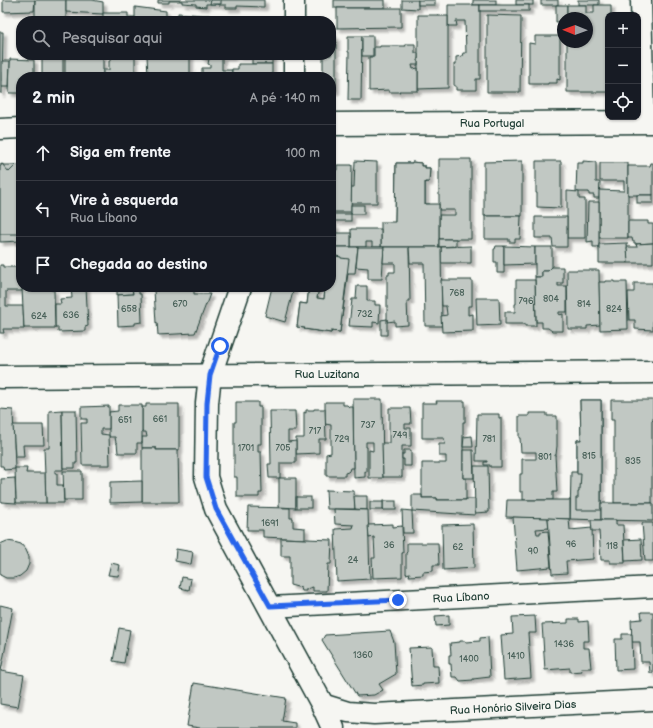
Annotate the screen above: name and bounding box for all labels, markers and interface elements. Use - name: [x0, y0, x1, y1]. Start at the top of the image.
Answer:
- north arrow: [557, 12, 593, 48]
- map controls: [605, 12, 641, 120]
- button: +: [605, 12, 641, 48]
- search box: [16, 16, 336, 60]
- icon: search: [30, 27, 52, 49]
- text: Pesquisar aqui: [62, 29, 162, 48]
- button: −: [605, 48, 641, 84]
- button: locate: [605, 84, 641, 120]
- text: 2 min: [32, 88, 75, 108]
- text: A pé · 140 m: [250, 90, 320, 106]
- street label: Rua Portugal: [460, 117, 524, 130]
- icon: ahead: [32, 142, 54, 164]
- text: Siga em frente: [70, 143, 171, 162]
- text: 100 m: [285, 145, 320, 161]
- text: Vire à esquerda: [70, 191, 178, 210]
- icon: left: [32, 198, 54, 220]
- text: 40 m: [290, 201, 320, 217]
- text: Rua Líbano: [70, 210, 137, 226]
- icon: arrive: [32, 254, 54, 276]
- text: Chegada ao destino: [70, 255, 208, 274]
- house number: 768: [449, 288, 465, 299]
- house number: 804: [543, 294, 560, 305]
- house number: 796: [518, 296, 534, 307]
- house number: 670: [172, 299, 188, 310]
- house number: 814: [577, 299, 592, 310]
- house number: 658: [121, 304, 137, 315]
- house number: 824: [606, 304, 622, 315]
- house number: 732: [357, 309, 373, 320]
- house number: 636: [63, 310, 80, 321]
- house number: 624: [31, 311, 48, 322]
- route start: [211, 337, 229, 355]
- street label: Rua Luzitana: [294, 368, 360, 381]
- house number: 661: [153, 414, 167, 425]
- house number: 651: [118, 415, 132, 426]
- house number: 737: [361, 420, 376, 431]
- house number: 717: [309, 426, 322, 437]
- house number: 749: [392, 430, 408, 441]
- house number: 729: [335, 434, 349, 445]
- house number: 781: [482, 434, 496, 445]
- house number: 1701: [238, 443, 254, 454]
- house number: 705: [276, 443, 290, 454]
- house number: 815: [582, 451, 596, 462]
- house number: 801: [538, 452, 552, 463]
- house number: 835: [625, 456, 641, 467]
- house number: 1691: [261, 518, 279, 529]
- house number: 96: [566, 539, 577, 550]
- house number: 36: [383, 540, 395, 551]
- house number: 118: [606, 541, 618, 552]
- house number: 62: [453, 542, 464, 553]
- house number: 90: [528, 546, 538, 557]
- house number: 24: [348, 555, 359, 566]
- street label: Rua Líbano: [432, 590, 490, 605]
- route end: [389, 591, 407, 609]
- house number: 1436: [554, 639, 575, 650]
- house number: 1360: [353, 650, 373, 661]
- house number: 1410: [507, 651, 525, 662]
- house number: 1400: [459, 654, 479, 665]
- street label: Rua Honório Silveira Dias: [449, 698, 577, 717]

